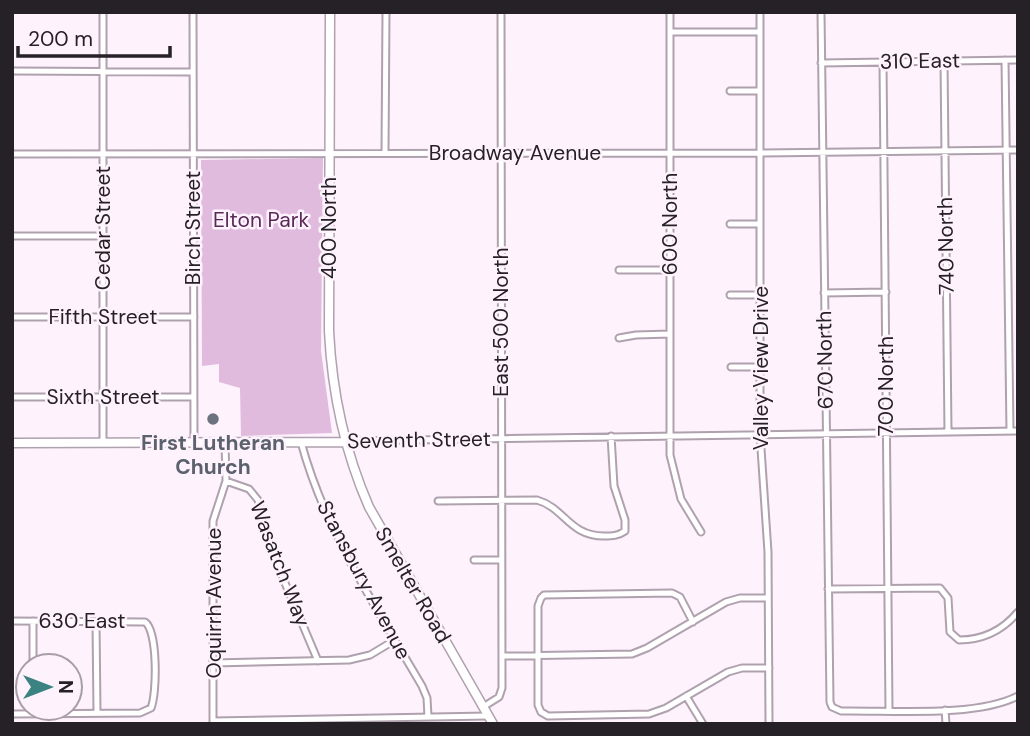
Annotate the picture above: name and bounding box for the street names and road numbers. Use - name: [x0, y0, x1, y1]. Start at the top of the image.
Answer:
- street label: 310 East: [880, 46, 960, 76]
- street label: Broadway Avenue: [429, 139, 601, 167]
- street label: Cedar Street: [89, 166, 117, 290]
- street label: Birch Street: [179, 171, 207, 285]
- street label: 600 North: [656, 173, 684, 275]
- street label: 400 North: [315, 177, 343, 279]
- street label: 740 North: [931, 197, 961, 295]
- street label: East 500 North: [487, 247, 515, 397]
- street label: Valley View Drive: [747, 286, 775, 450]
- street label: Fifth Street: [49, 303, 157, 331]
- street label: 670 North: [810, 310, 840, 410]
- street label: 700 North: [872, 336, 900, 436]
- street label: Sixth Street: [46, 383, 160, 411]
- street label: Seventh Street: [347, 425, 491, 455]
- street label: Stansbury Avenue: [310, 496, 418, 664]
- street label: Wasatch Way: [243, 497, 317, 631]
- street label: Smelter Road: [368, 522, 458, 648]
- street label: Oquirrh Avenue: [200, 527, 228, 679]
- street label: 630 East: [38, 607, 126, 635]

